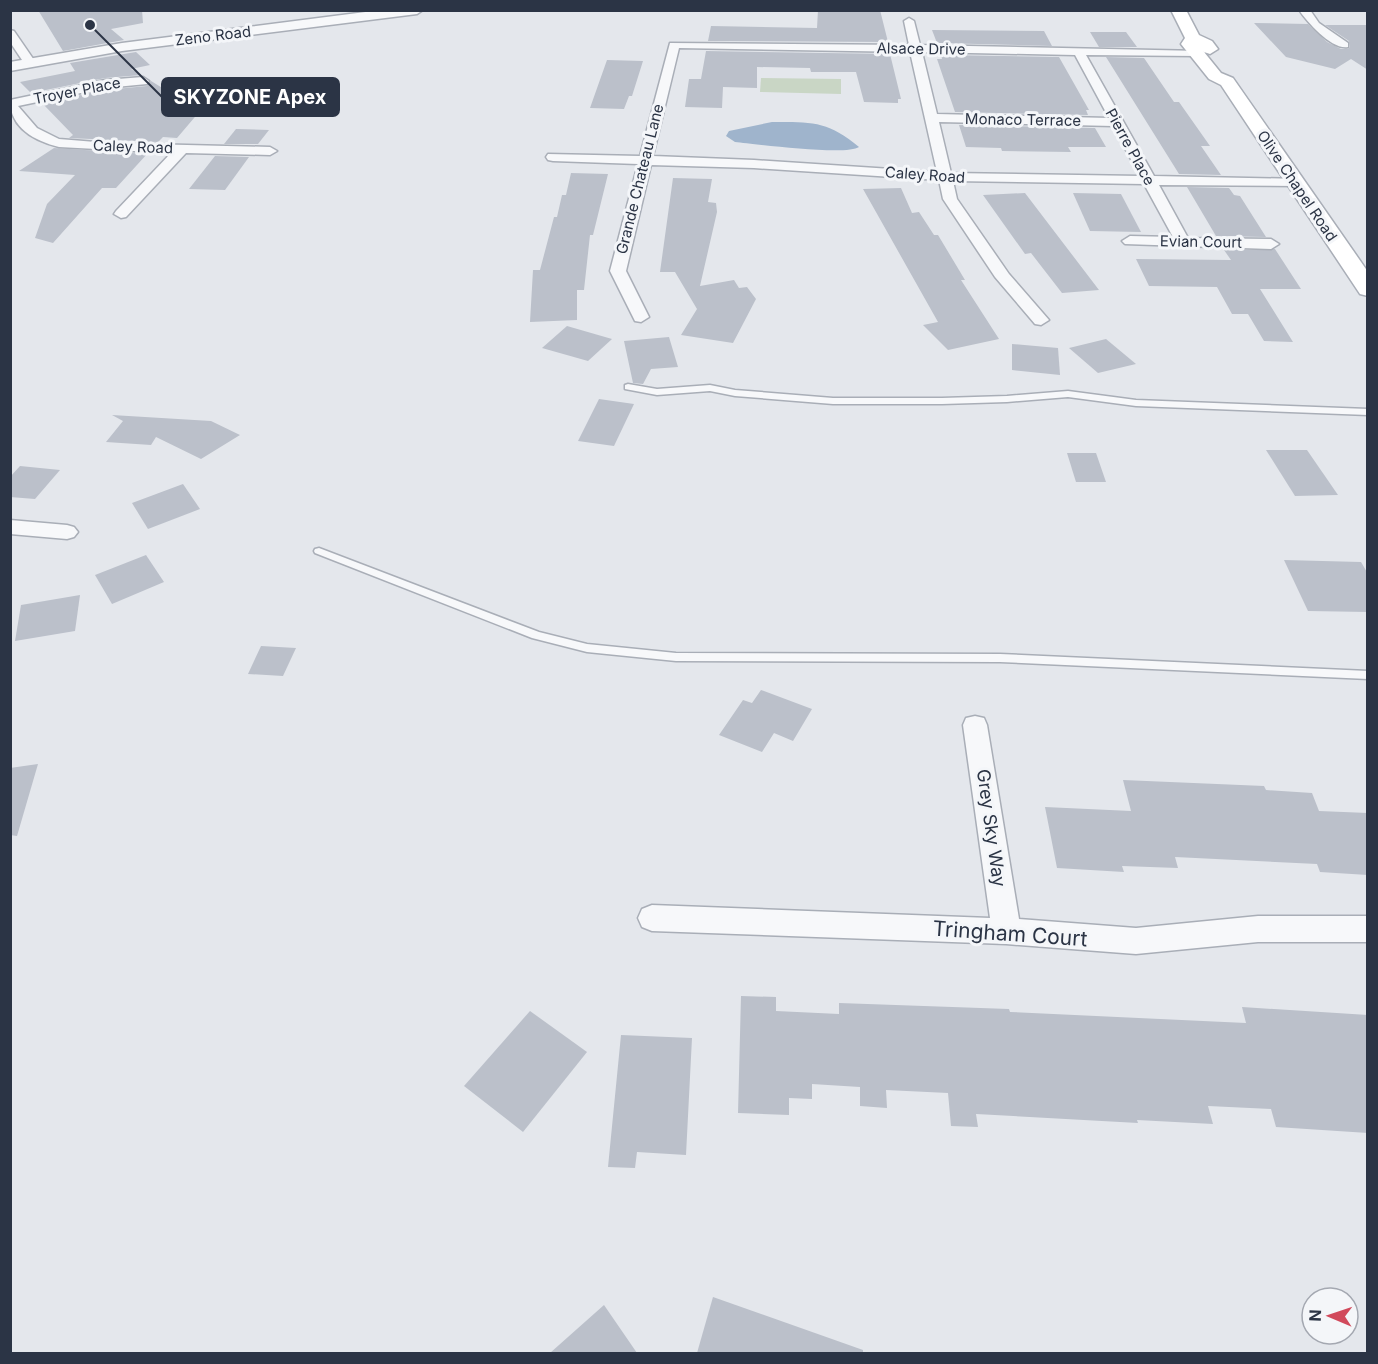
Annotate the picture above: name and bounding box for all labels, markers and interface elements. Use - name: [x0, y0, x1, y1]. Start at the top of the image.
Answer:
- street label: Zeno Road: [174, 21, 252, 50]
- street label: Alsace Drive: [876, 38, 966, 59]
- street label: Troyer Place: [32, 73, 122, 108]
- callout: SKYZONE Apex: [162, 78, 339, 116]
- text: SKYZONE Apex: [174, 85, 327, 109]
- street label: Grande Chateau Lane: [612, 102, 667, 256]
- street label: Pierre Place: [1101, 105, 1159, 189]
- street label: Monaco Terrace: [965, 109, 1081, 130]
- street label: Olive Chapel Road: [1253, 126, 1342, 245]
- street label: Caley Road: [93, 136, 173, 157]
- street label: Caley Road: [884, 162, 966, 187]
- street label: Evian Court: [1160, 231, 1242, 252]
- street label: Grey Sky Way: [973, 768, 1010, 888]
- street label: Tringham Court: [932, 916, 1088, 951]
- north arrow: [1300, 1286, 1360, 1346]
- text: N: [1305, 1309, 1325, 1322]

